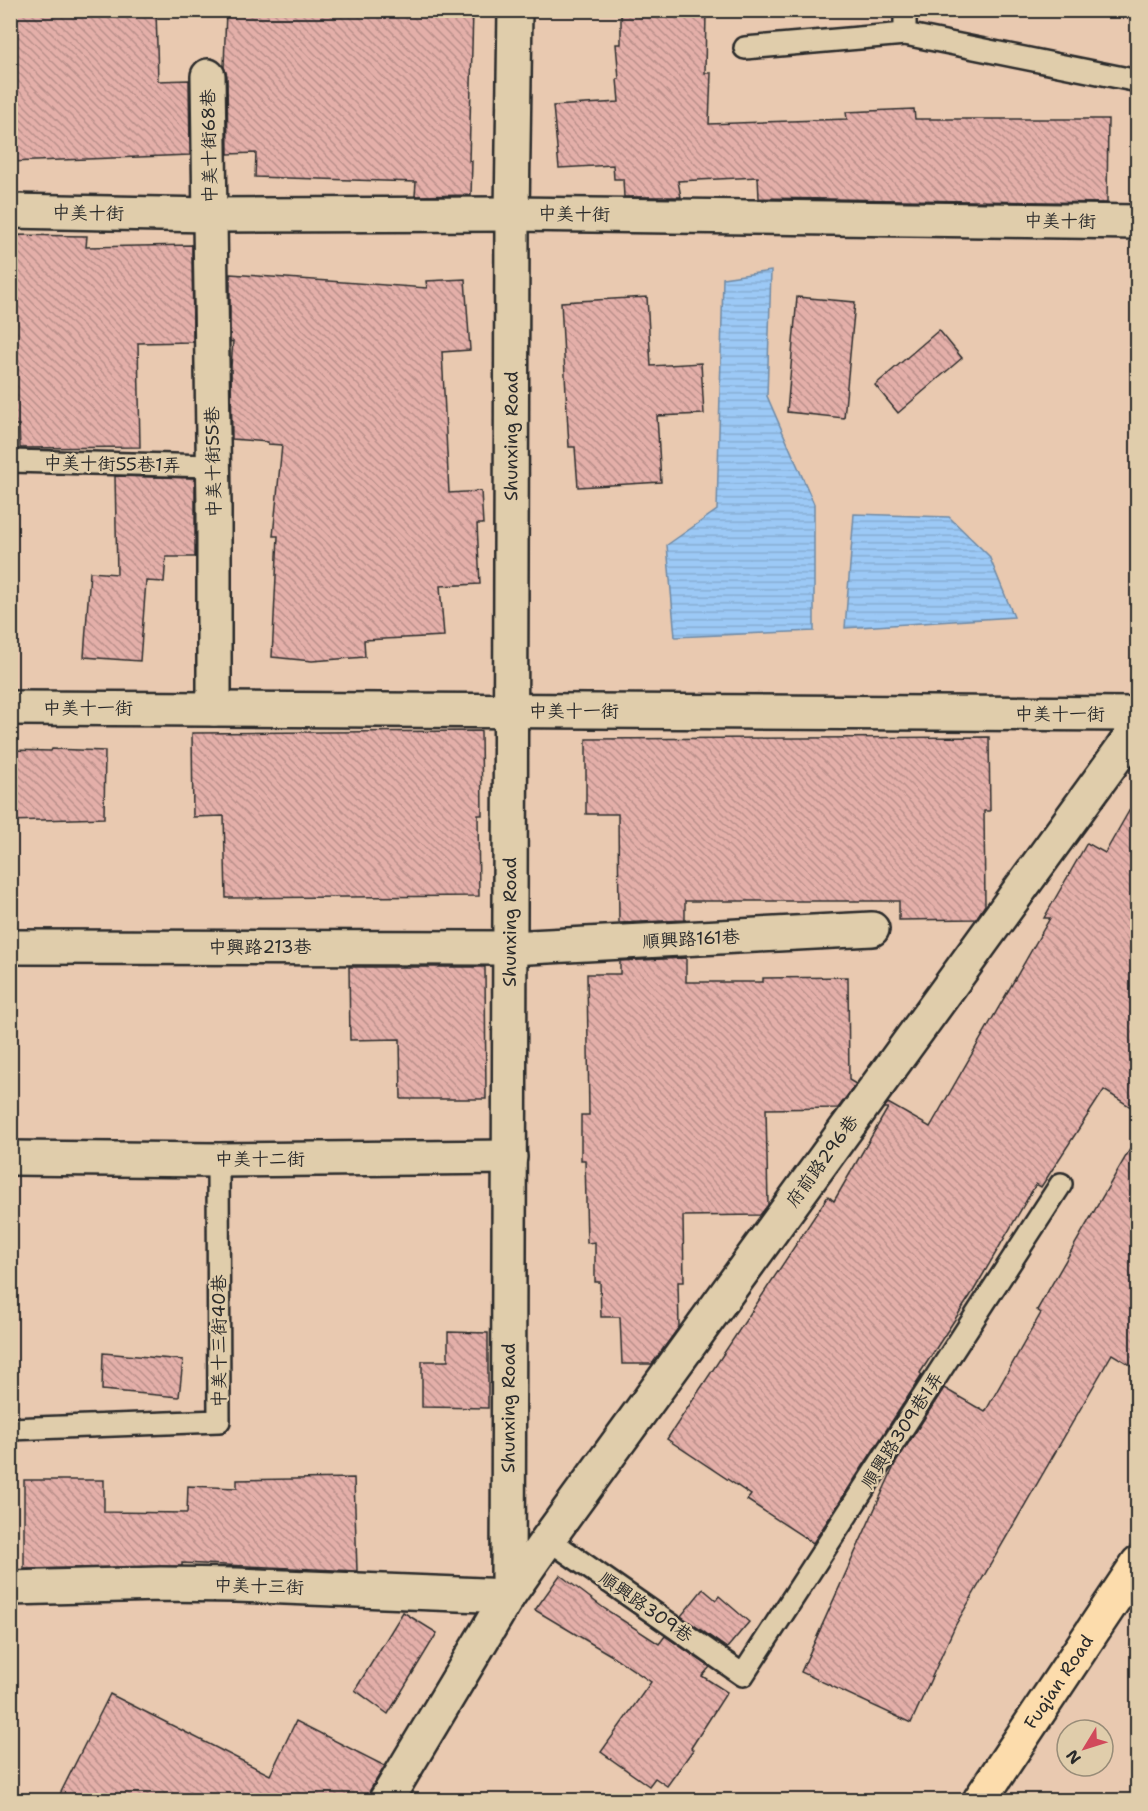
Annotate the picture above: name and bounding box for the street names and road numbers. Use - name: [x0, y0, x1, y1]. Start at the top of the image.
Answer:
- street label: 中美十街68巷: [196, 89, 222, 203]
- street label: 中美十街: [52, 200, 124, 226]
- street label: 中美十街: [538, 201, 610, 227]
- street label: 中美十街: [1024, 208, 1096, 234]
- street label: Shunxing Road: [499, 371, 524, 501]
- street label: 中美十街55巷: [200, 406, 226, 518]
- street label: 中美十街55巷1弄: [43, 451, 181, 477]
- street label: 中美十一街: [43, 696, 133, 720]
- street label: 中美十一街: [529, 699, 619, 723]
- street label: 中美十一街: [1015, 702, 1105, 726]
- street label: Shunxing Road: [498, 857, 522, 987]
- street label: 順興路161巷: [642, 924, 740, 954]
- street label: 中興路213巷: [209, 935, 311, 959]
- street label: 府前路296巷: [780, 1110, 864, 1212]
- street label: 中美十二街: [215, 1147, 305, 1171]
- street label: 中美十三街40巷: [207, 1274, 231, 1408]
- street label: Shunxing Road: [496, 1343, 521, 1473]
- street label: 順興路309巷1弄: [855, 1367, 949, 1493]
- street label: 順興路309巷: [594, 1566, 698, 1648]
- street label: 中美十三街: [214, 1572, 304, 1600]
- street label: Fuqian Road: [1019, 1630, 1099, 1734]

